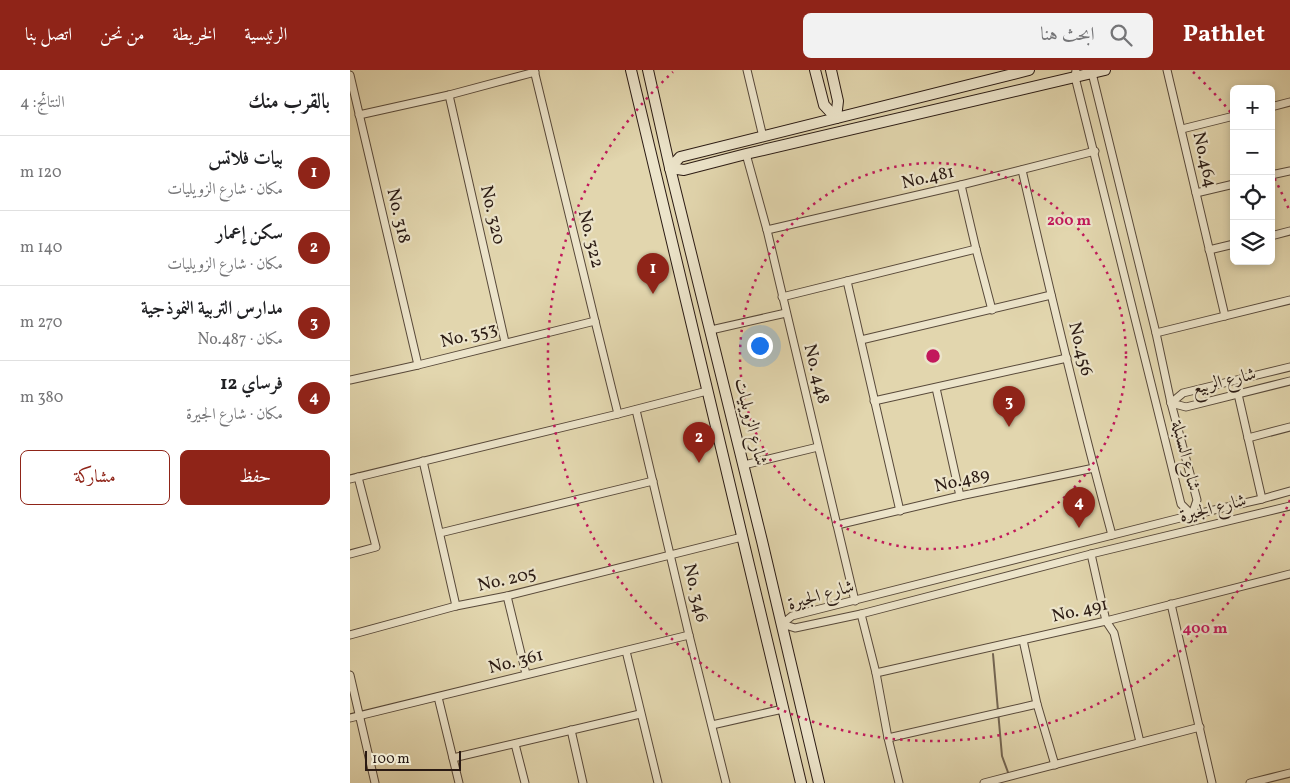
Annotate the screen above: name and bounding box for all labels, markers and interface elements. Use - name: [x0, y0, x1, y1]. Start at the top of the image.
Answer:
- search box: [803, 13, 1153, 58]
- text: Pathlet: [1183, 18, 1265, 52]
- icon: search: [1107, 21, 1135, 49]
- text: ابحث هنا: [1040, 22, 1095, 48]
- text: اتصل بنا: [25, 23, 72, 48]
- text: من نحن: [100, 23, 144, 48]
- text: الخريطة: [172, 23, 216, 48]
- text: الرئيسية: [244, 23, 287, 48]
- map controls: [1230, 85, 1275, 265]
- button: +: [1230, 85, 1275, 130]
- text: بالقرب منك: [248, 88, 330, 117]
- text: النتائج: 4: [20, 92, 65, 114]
- street label: No.464: [1185, 129, 1223, 191]
- button: −: [1230, 130, 1275, 175]
- text: بيات فلاتس: [208, 146, 283, 172]
- street label: No.481: [899, 160, 957, 196]
- text: 120 m: [20, 162, 62, 184]
- text: 1: [311, 162, 317, 184]
- button: locate: [1230, 175, 1275, 220]
- text: مكان · شارع الزويليات: [167, 179, 283, 201]
- street label: No. 320: [473, 183, 511, 247]
- street label: No. 318: [380, 186, 416, 246]
- street label: No. 322: [571, 207, 609, 271]
- text: 200 m: [1047, 211, 1091, 232]
- button: layers: [1230, 220, 1275, 265]
- text: سكن إعمار: [216, 221, 283, 247]
- text: 140 m: [20, 237, 62, 259]
- text: 2: [310, 237, 318, 259]
- pin: 1: [637, 253, 669, 294]
- text: مكان · شارع الزويليات: [167, 254, 283, 276]
- text: مدارس التربية النموذجية: [141, 296, 283, 322]
- text: 270 m: [20, 312, 62, 334]
- text: 3: [310, 312, 318, 334]
- street label: No. 353: [438, 317, 500, 355]
- street label: No.456: [1061, 319, 1099, 379]
- text: مكان · No.487: [198, 329, 283, 351]
- your location: [747, 333, 773, 359]
- street label: No. 448: [797, 341, 835, 407]
- centre of rings: [924, 347, 942, 365]
- street label: شارع الربيع: [1189, 362, 1259, 404]
- text: فرساي 12: [220, 371, 283, 397]
- street label: شارع الزويليات: [726, 376, 773, 469]
- pin: 3: [993, 386, 1025, 427]
- text: 380 m: [20, 387, 63, 409]
- text: 4: [309, 387, 319, 409]
- text: مكان · شارع الجيرة: [186, 404, 283, 426]
- street label: شارع السنبلة: [1163, 417, 1206, 494]
- pin: 2: [683, 422, 715, 463]
- button: مشاركة: [20, 450, 170, 505]
- button: حفظ: [180, 450, 330, 505]
- street label: No.489: [932, 463, 992, 499]
- pin: 4: [1063, 487, 1095, 528]
- street label: شارع الجيرة: [1177, 489, 1249, 530]
- street label: No. 205: [475, 561, 539, 599]
- street label: No. 346: [676, 561, 714, 625]
- street label: شارع الجيرة: [785, 575, 858, 618]
- street label: No. 491: [1049, 592, 1111, 630]
- text: 400 m: [1183, 619, 1228, 640]
- street label: No. 361: [486, 643, 546, 681]
- scale bar: [365, 748, 461, 771]
- text: 100 m: [372, 750, 410, 769]

